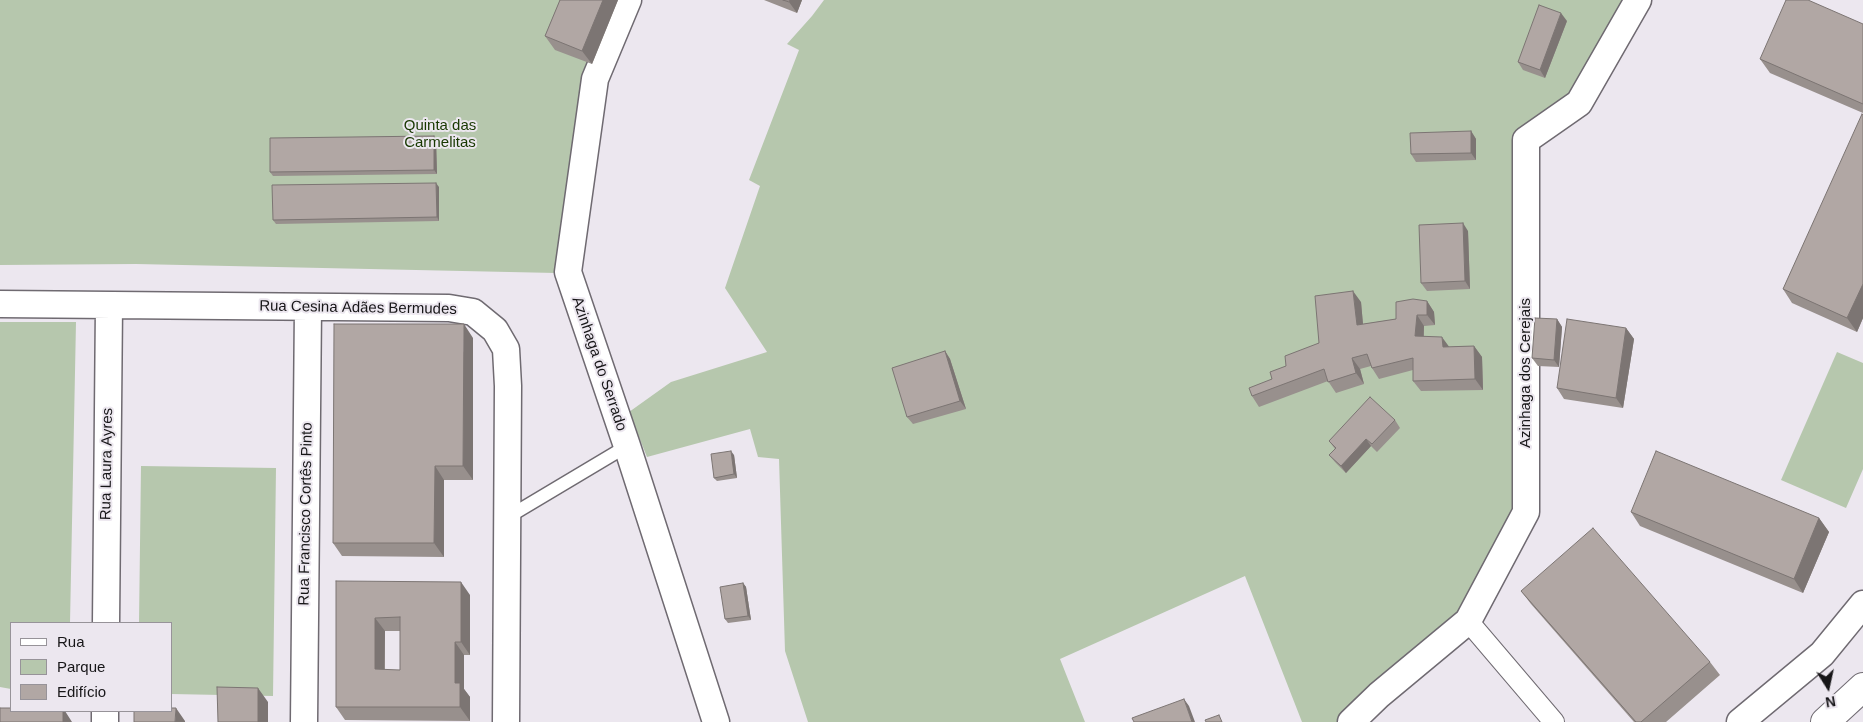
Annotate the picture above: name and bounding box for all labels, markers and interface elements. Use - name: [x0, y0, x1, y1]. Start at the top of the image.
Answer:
- park label: Quinta das Carmelitas: [404, 117, 476, 152]
- street label: Azinhaga do Serrado: [568, 294, 630, 434]
- street label: Rua Cesina Adães Bermudes: [259, 297, 457, 319]
- street label: Azinhaga dos Cerejais: [1517, 298, 1535, 448]
- street label: Rua Laura Ayres: [97, 408, 117, 520]
- street label: Rua Francisco Cortês Pinto: [295, 422, 317, 606]
- legend: [10, 622, 172, 712]
- text: Rua: [57, 633, 85, 650]
- text: Parque: [57, 658, 105, 675]
- north arrow: [1803, 662, 1853, 712]
- text: Edifício: [57, 683, 106, 700]
- text: N: [1824, 693, 1837, 711]

